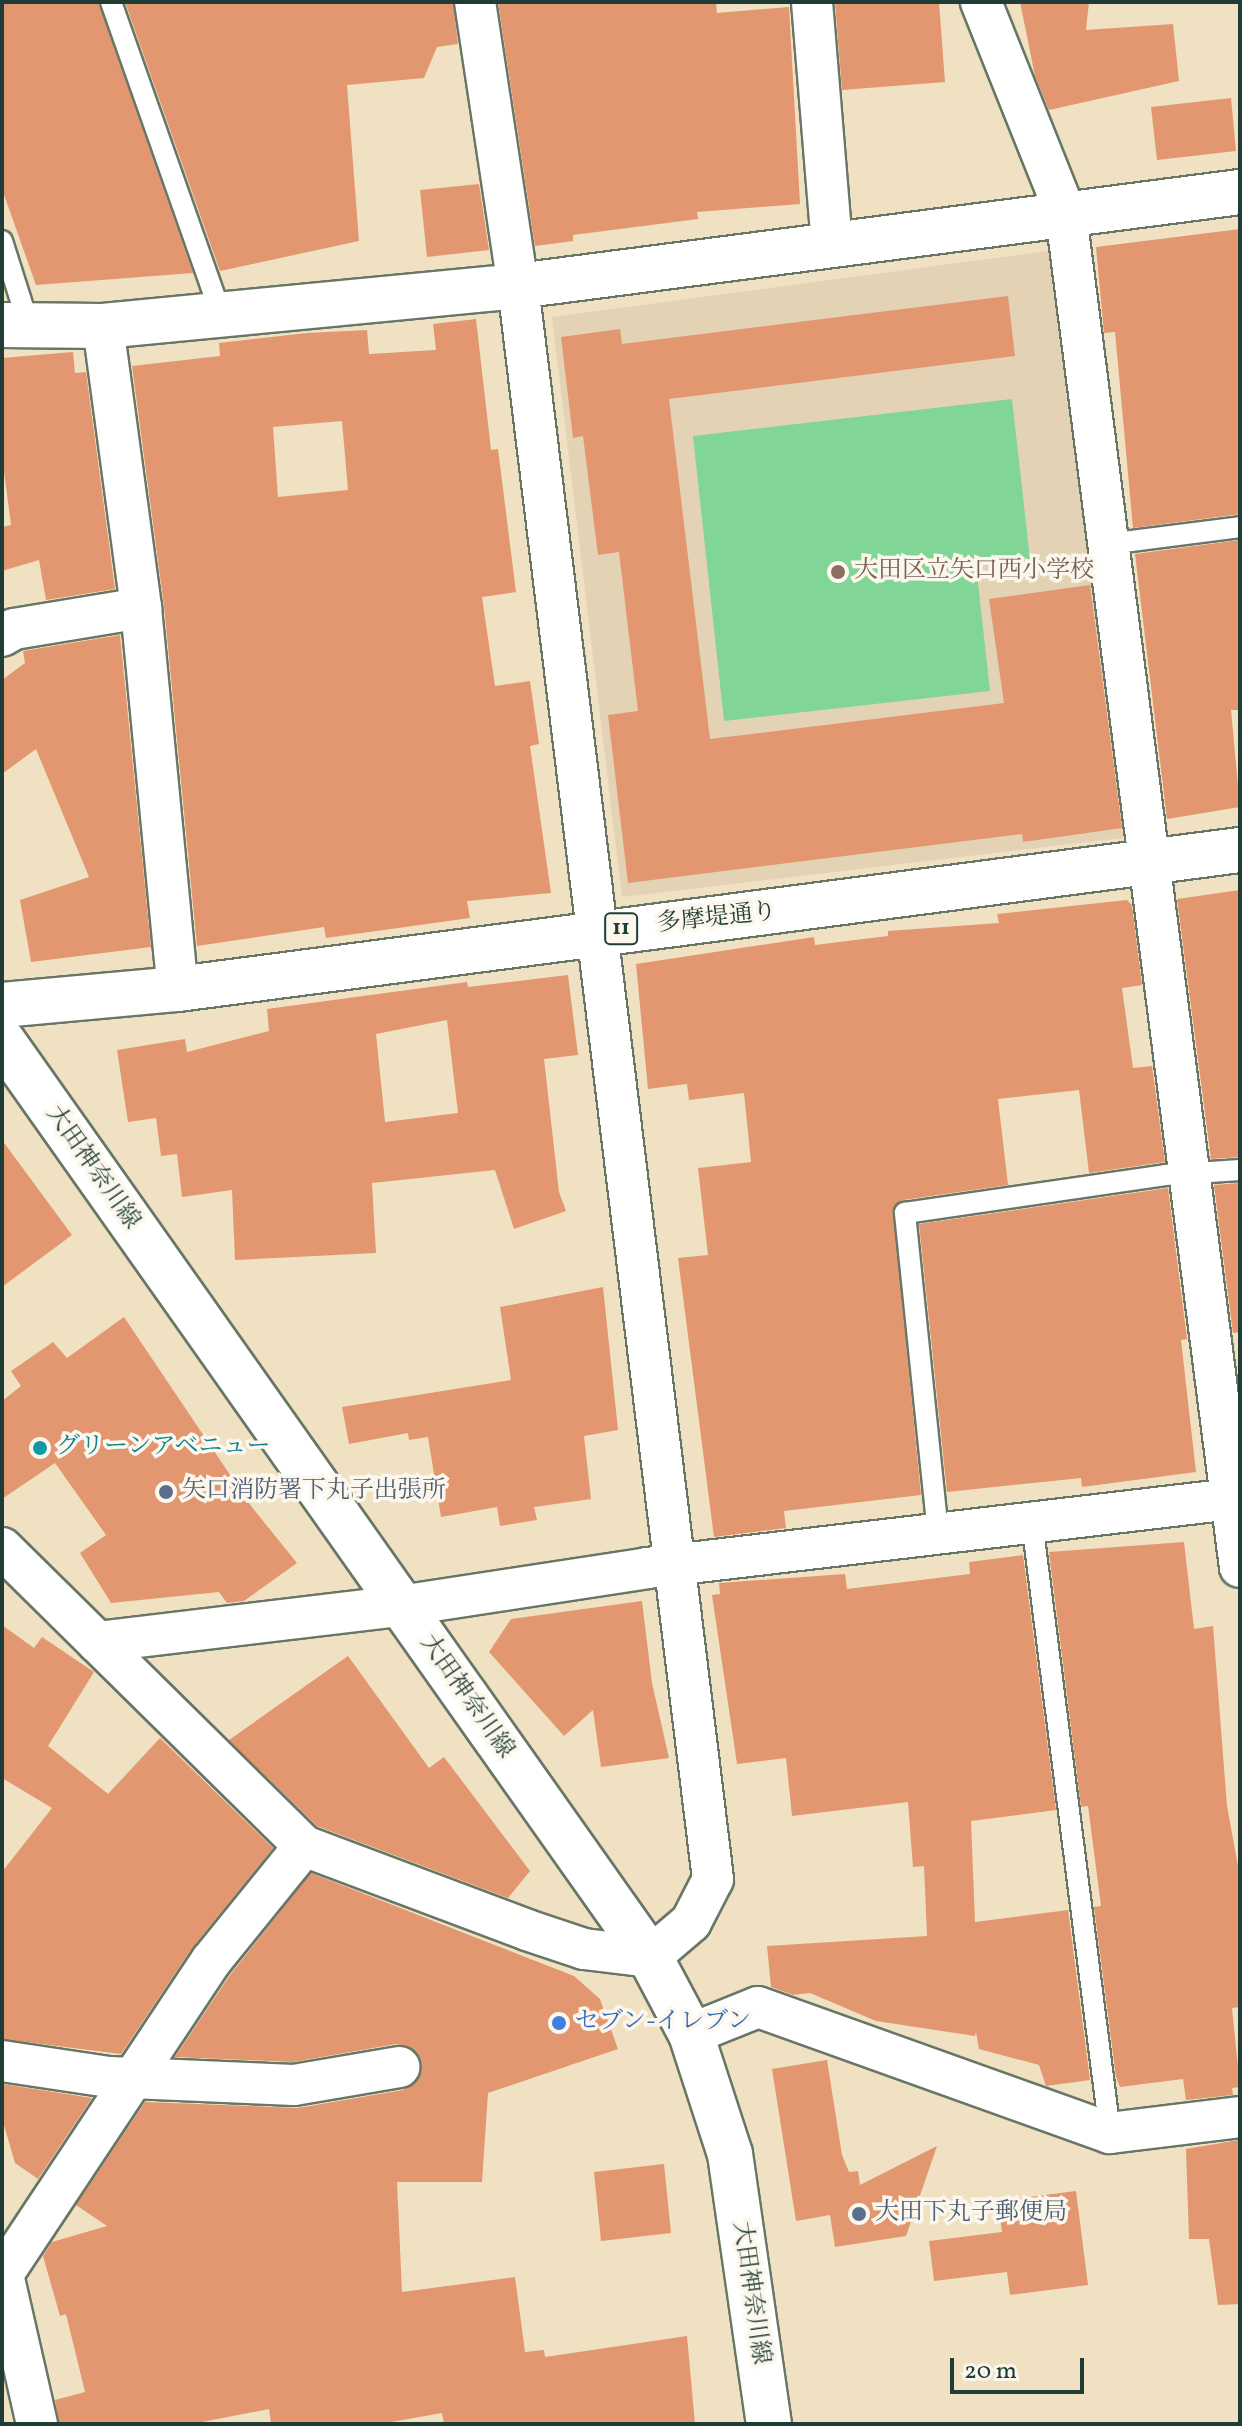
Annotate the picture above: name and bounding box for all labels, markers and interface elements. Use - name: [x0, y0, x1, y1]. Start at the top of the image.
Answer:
- place label: 大田区立矢口西小学校: [854, 558, 1094, 586]
- marker: 大田区立矢口西小学校: [829, 563, 847, 581]
- street label: 多摩堤通り: [656, 898, 778, 940]
- road number: 11: [603, 911, 639, 947]
- street label: 大田神奈川線: [39, 1101, 145, 1235]
- place label: グリーンアベニュー: [56, 1434, 272, 1462]
- marker: グリーンアベニュー: [31, 1439, 49, 1457]
- place label: 矢口消防署下丸子出張所: [182, 1478, 446, 1506]
- marker: 矢口消防署下丸子出張所: [157, 1483, 175, 1501]
- street label: 大田神奈川線: [413, 1630, 519, 1764]
- place label: セブン-イレブン: [575, 2009, 753, 2037]
- marker: セブン-イレブン: [550, 2014, 568, 2032]
- place label: 大田下丸子郵便局: [875, 2200, 1067, 2228]
- marker: 大田下丸子郵便局: [850, 2205, 868, 2223]
- street label: 大田神奈川線: [726, 2220, 774, 2366]
- scale bar: [954, 2342, 1088, 2392]
- text: 20 m: [964, 2355, 1017, 2389]

